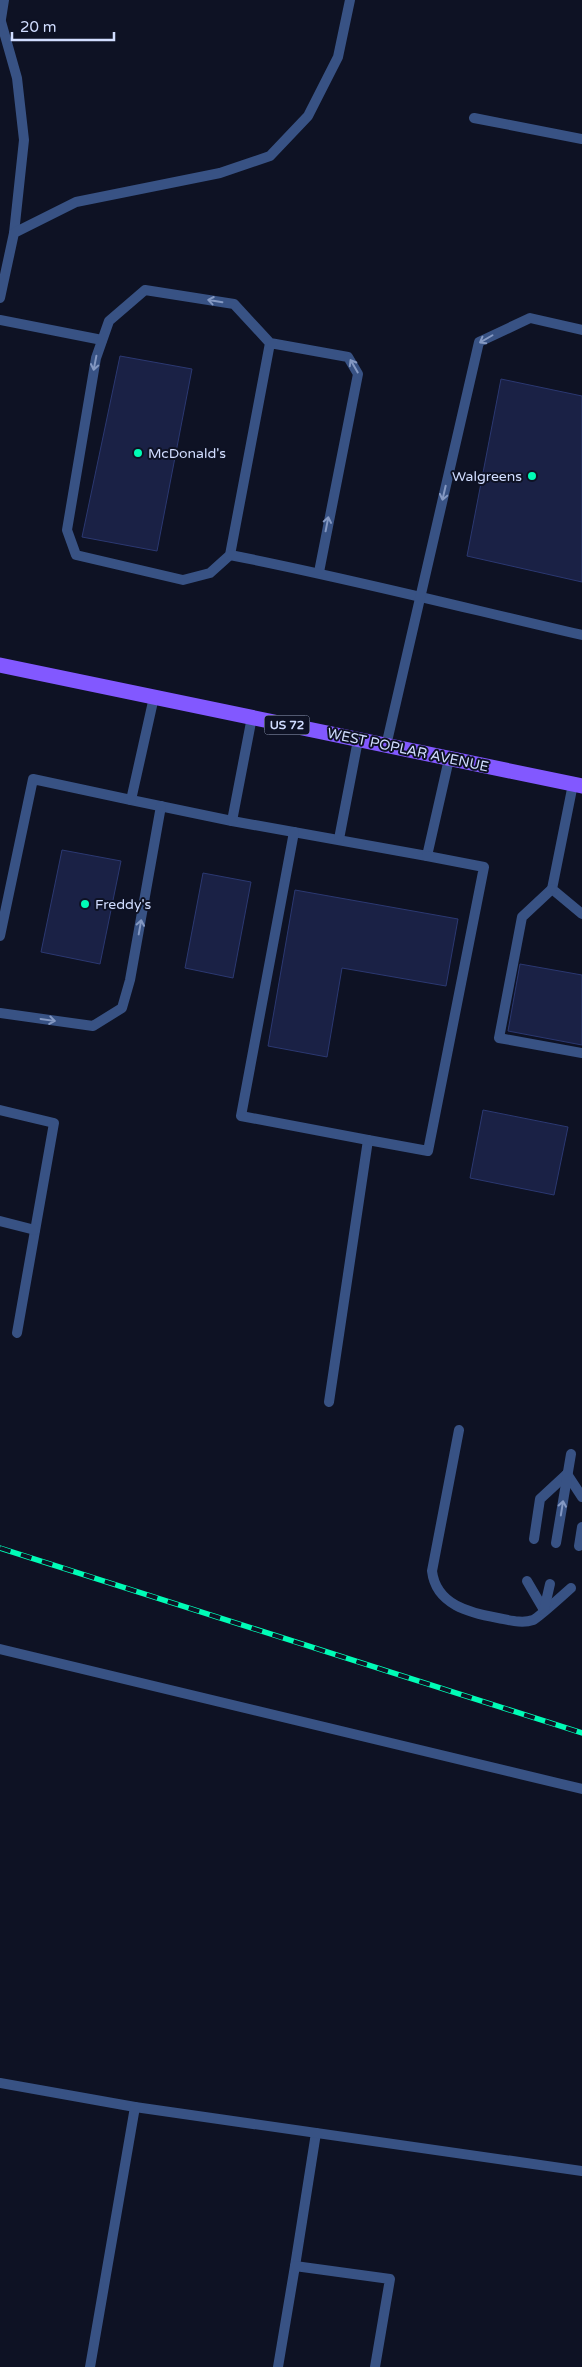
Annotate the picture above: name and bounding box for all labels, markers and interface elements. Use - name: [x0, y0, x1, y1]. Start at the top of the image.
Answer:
- scale bar: [12, 10, 115, 42]
- text: 20 m: [20, 18, 57, 36]
- one-way arrow: [208, 296, 224, 306]
- one-way arrow: [480, 335, 494, 345]
- one-way arrow: [90, 355, 99, 371]
- one-way arrow: [348, 360, 358, 374]
- place label: McDonald's: [148, 445, 226, 462]
- marker: McDonald's: [132, 447, 144, 459]
- place label: Walgreens: [452, 468, 522, 485]
- marker: Walgreens: [526, 470, 538, 482]
- one-way arrow: [439, 485, 449, 501]
- one-way arrow: [323, 517, 333, 533]
- road number: US 72: [264, 716, 310, 734]
- street label: WEST POPLAR AVENUE: [326, 725, 490, 775]
- place label: Freddy's: [95, 896, 152, 913]
- marker: Freddy's: [79, 898, 91, 910]
- one-way arrow: [135, 919, 145, 935]
- one-way arrow: [40, 1015, 56, 1025]
- one-way arrow: [557, 1501, 567, 1517]

